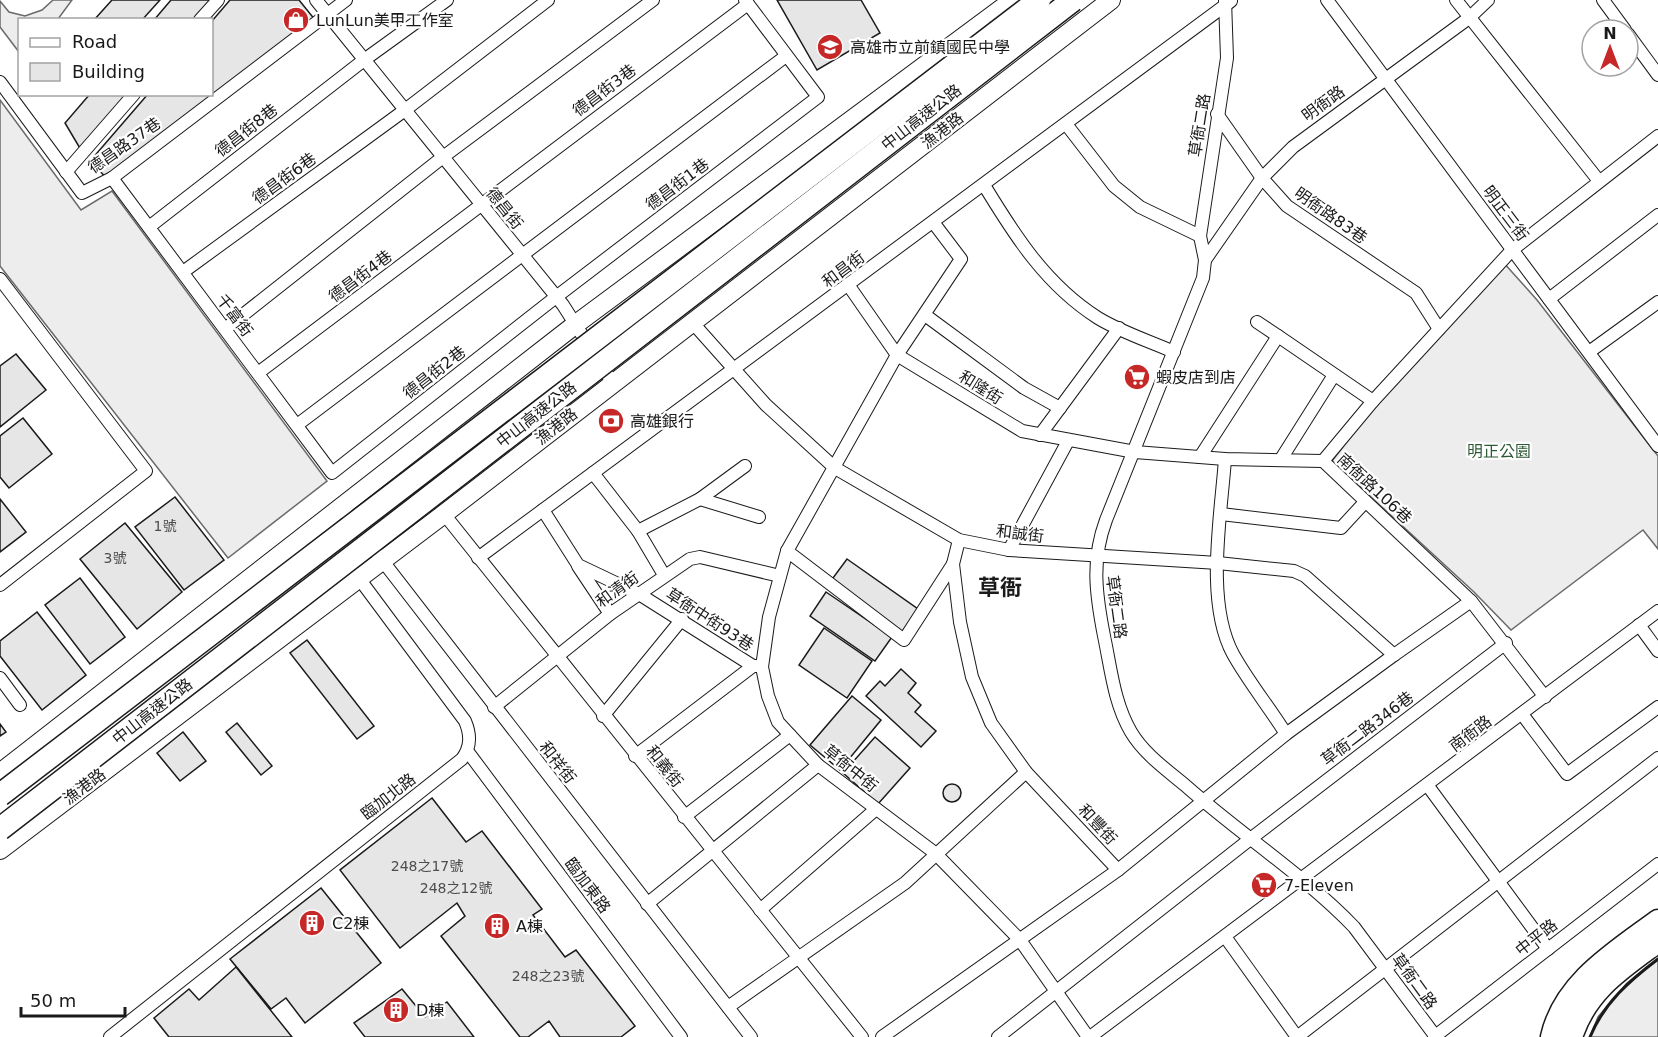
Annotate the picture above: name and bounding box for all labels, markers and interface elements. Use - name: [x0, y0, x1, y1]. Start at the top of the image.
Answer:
- shop icon: LunLun美甲工作室: [281, 5, 311, 35]
- place label: LunLun美甲工作室: [316, 11, 454, 30]
- legend: [18, 18, 213, 96]
- north arrow: [1580, 18, 1640, 78]
- text: N: [1603, 24, 1617, 43]
- text: Road: [72, 31, 117, 52]
- school or university icon: 高雄市立前鎮國民中學: [815, 32, 845, 62]
- place label: 高雄市立前鎮國民中學: [850, 38, 1010, 57]
- street label: 德昌街3巷: [569, 60, 640, 120]
- text: Building: [72, 61, 145, 82]
- street label: 中山高速公路: [878, 80, 965, 154]
- street label: 明衙路: [1298, 82, 1348, 125]
- street label: 草衙二路: [1185, 92, 1214, 158]
- street label: 德昌街8巷: [211, 100, 281, 161]
- street label: 漁港路: [918, 108, 967, 153]
- street label: 德昌路37巷: [84, 113, 164, 177]
- street label: 德昌街6巷: [249, 149, 320, 208]
- street label: 德昌街1巷: [642, 154, 713, 214]
- street label: 明正三街: [1479, 182, 1532, 245]
- street label: 明衙路83巷: [1291, 183, 1371, 247]
- street label: 德昌街: [482, 184, 527, 233]
- street label: 德昌街4巷: [325, 246, 396, 306]
- street label: 和昌街: [818, 247, 868, 291]
- street label: 千富街: [213, 290, 257, 340]
- street label: 德昌街2巷: [399, 342, 469, 403]
- supermarket icon: 蝦皮店到店: [1122, 362, 1152, 392]
- street label: 和隆街: [955, 367, 1006, 408]
- place label: 蝦皮店到店: [1156, 368, 1236, 387]
- street label: 中山高速公路: [493, 377, 580, 451]
- street label: 漁港路: [532, 404, 581, 449]
- bank icon: 高雄銀行: [596, 406, 626, 436]
- place label: 高雄銀行: [630, 412, 694, 431]
- park label: 明正公園: [1467, 442, 1531, 461]
- street label: 南衙路106巷: [1334, 449, 1416, 528]
- house number: 1號: [154, 518, 176, 534]
- street label: 和誠街: [995, 521, 1045, 546]
- house number: 3號: [104, 550, 126, 566]
- street label: 和清街: [592, 568, 642, 611]
- street label: 草衙二路: [1103, 574, 1130, 640]
- district label: 草衙: [978, 575, 1022, 600]
- street label: 草衙中街93巷: [662, 584, 757, 655]
- street label: 中山高速公路: [109, 674, 196, 748]
- street label: 草衙二路346巷: [1317, 688, 1417, 769]
- street label: 南衙路: [1445, 711, 1495, 755]
- street label: 和祥街: [535, 738, 580, 787]
- street label: 草衙中街: [820, 741, 882, 796]
- street label: 和義街: [642, 742, 687, 791]
- street label: 漁港路: [59, 764, 109, 808]
- street label: 臨加北路: [357, 769, 419, 824]
- street label: 和豐街: [1074, 800, 1121, 848]
- street label: 臨加東路: [561, 854, 614, 917]
- house number: 248之17號: [391, 858, 463, 874]
- supermarket icon: 7-Eleven: [1249, 870, 1279, 900]
- place label: 7-Eleven: [1284, 876, 1354, 895]
- house number: 248之12號: [420, 880, 492, 896]
- building icon: C2棟: [297, 908, 327, 938]
- building icon: A棟: [482, 911, 512, 941]
- place label: C2棟: [332, 914, 369, 933]
- street label: 中平路: [1512, 915, 1561, 960]
- place label: A棟: [516, 917, 543, 936]
- street label: 草衙二路: [1388, 950, 1441, 1013]
- house number: 248之23號: [512, 968, 584, 984]
- scale bar: [21, 980, 124, 1018]
- text: 50 m: [30, 990, 76, 1011]
- building icon: D棟: [381, 995, 411, 1025]
- place label: D棟: [416, 1001, 444, 1020]

